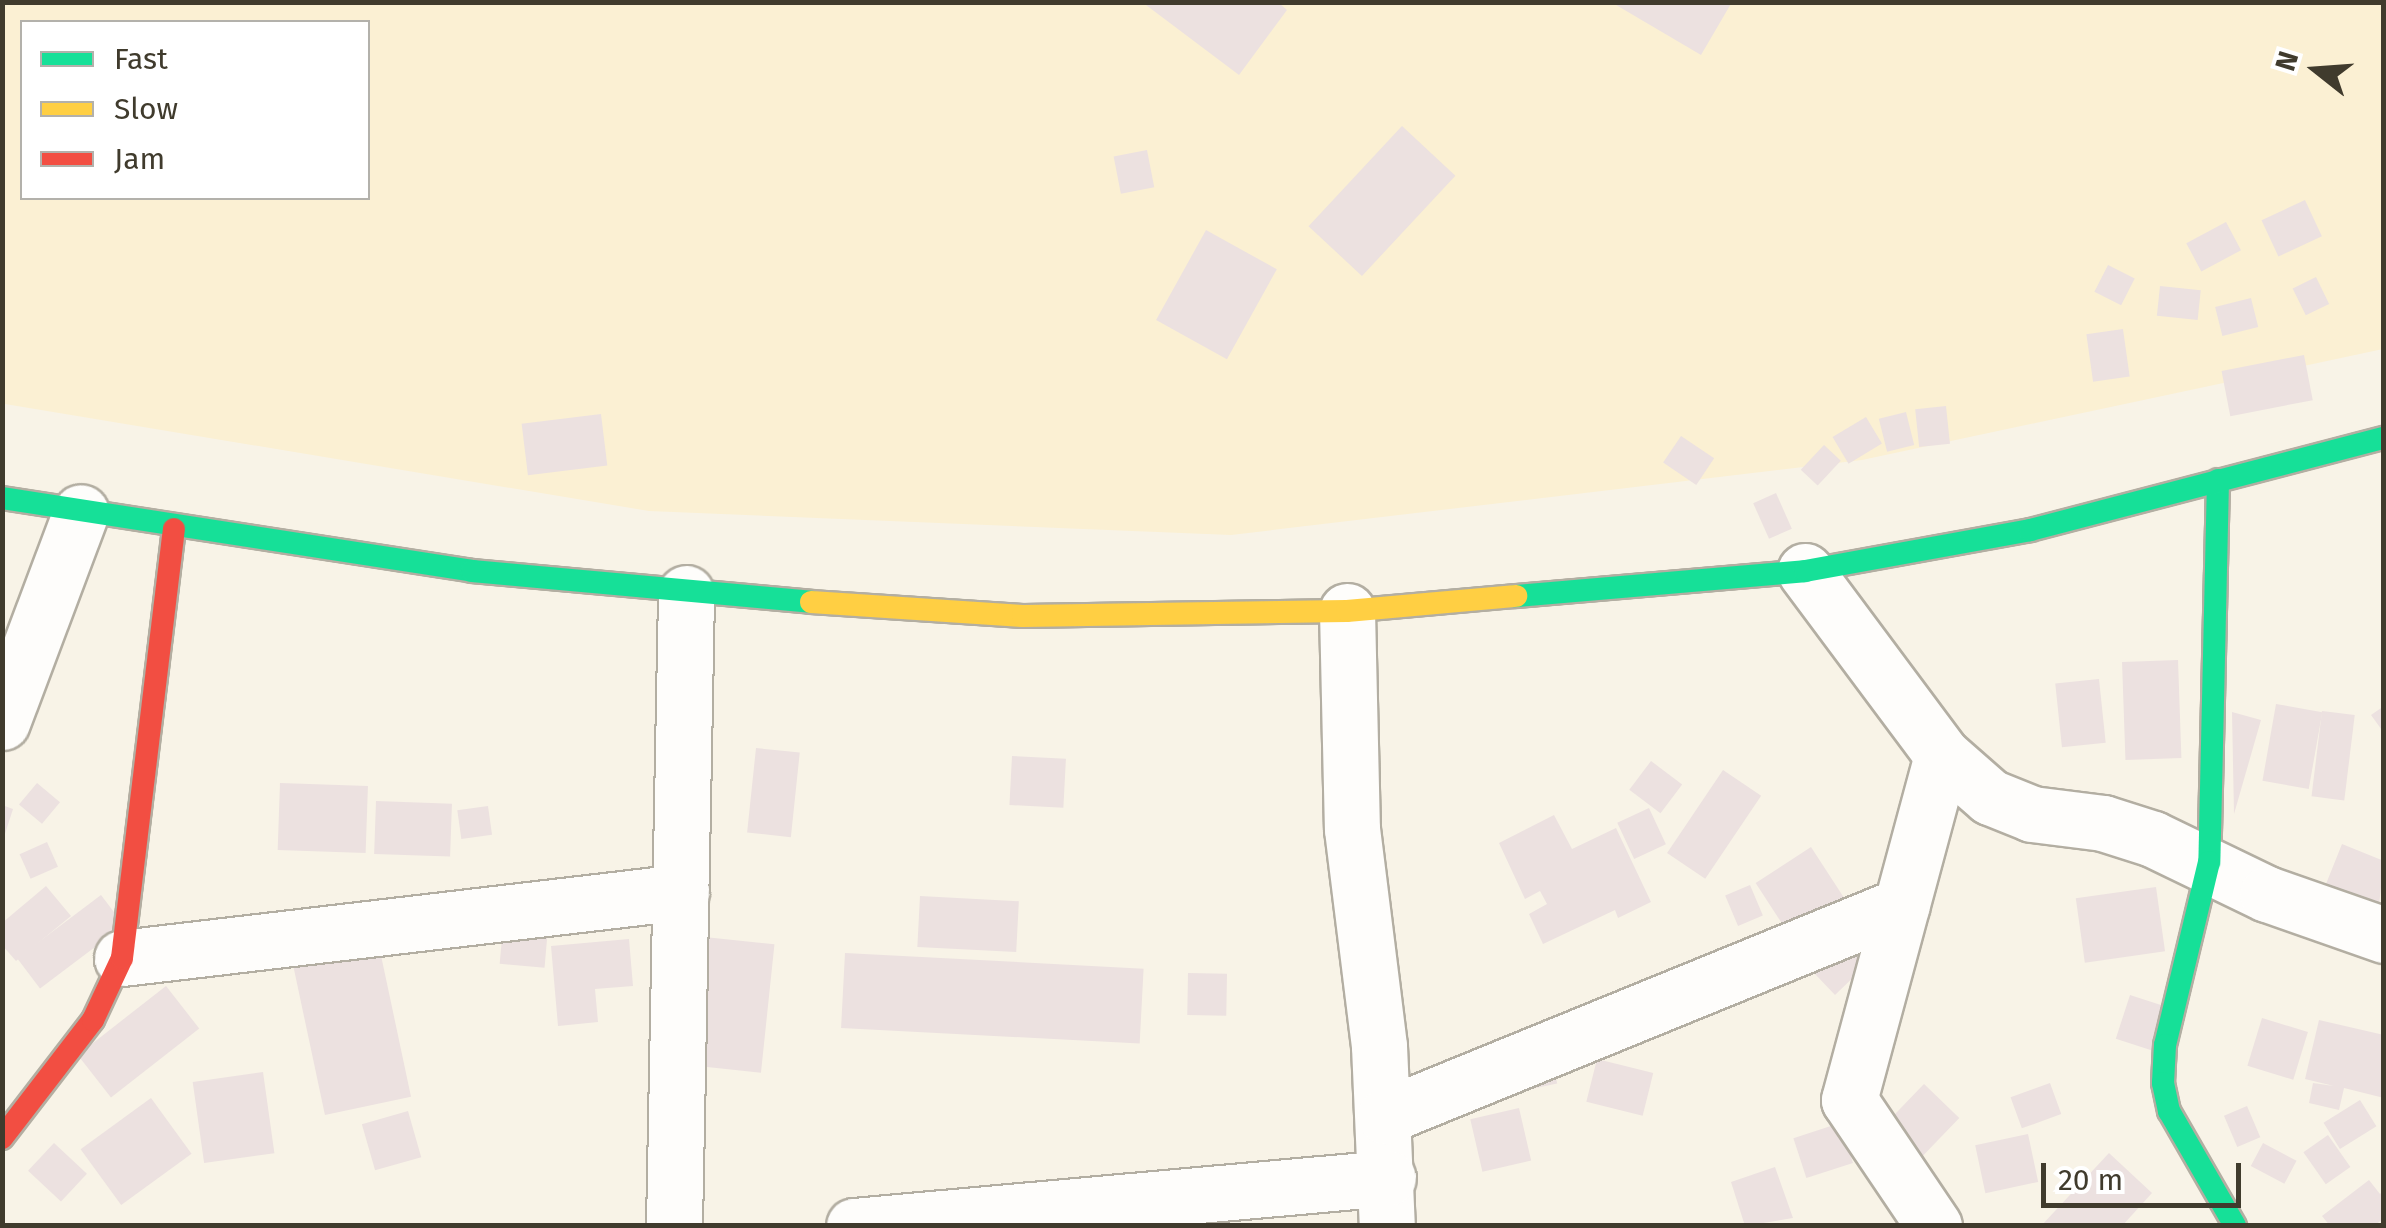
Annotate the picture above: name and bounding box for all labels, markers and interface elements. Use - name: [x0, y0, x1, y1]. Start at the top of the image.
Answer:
- legend: [20, 20, 370, 200]
- north arrow: [2266, 20, 2366, 120]
- text: Fast: [114, 41, 168, 77]
- text: N: [2268, 47, 2305, 75]
- text: Slow: [114, 91, 178, 127]
- text: Jam: [114, 141, 165, 177]
- scale bar: [2046, 1143, 2246, 1205]
- text: 20 m: [2058, 1162, 2123, 1198]

